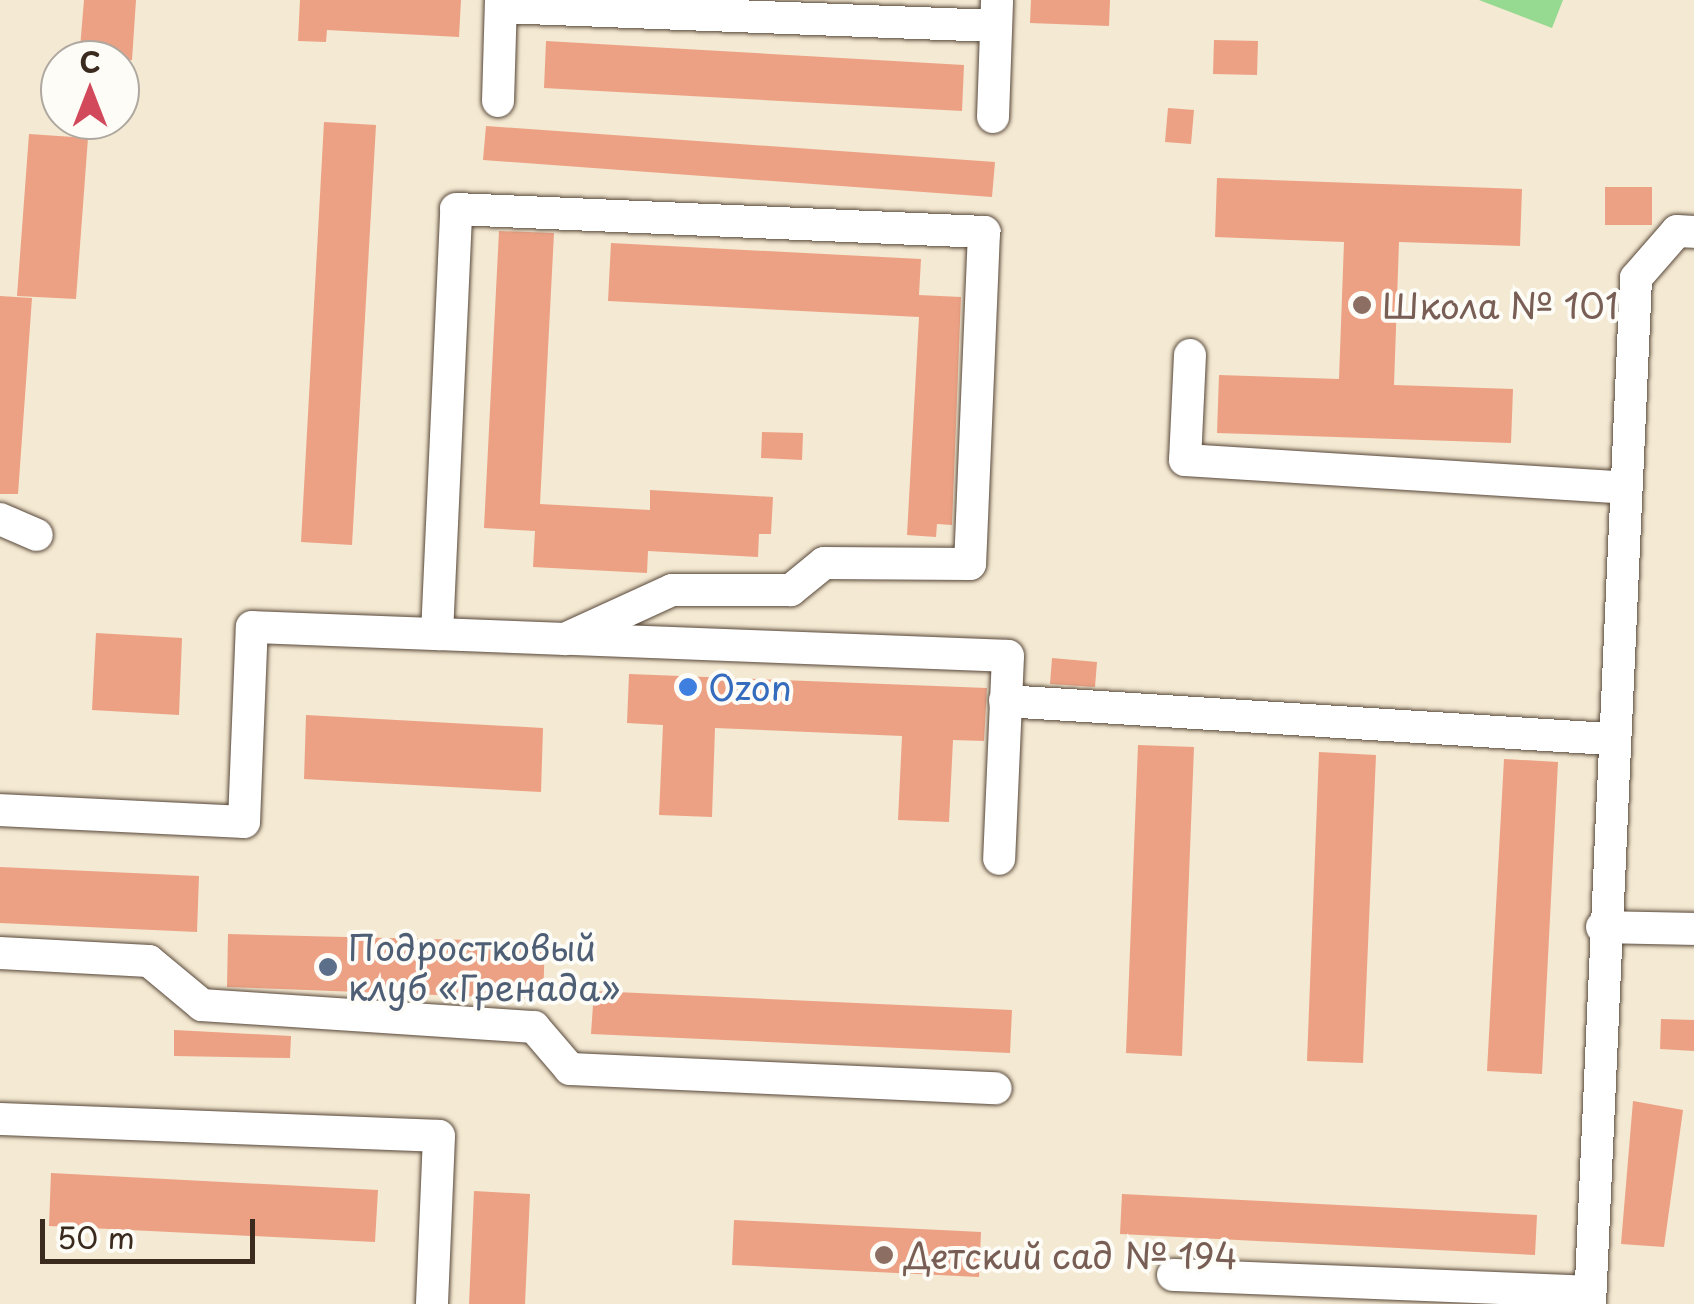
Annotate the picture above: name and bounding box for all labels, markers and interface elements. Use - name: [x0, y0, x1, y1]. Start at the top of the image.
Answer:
- north arrow: [40, 40, 140, 140]
- text: С: [79, 40, 101, 83]
- place label: Школа № 101: [1382, 284, 1620, 326]
- marker: Школа № 101: [1351, 294, 1373, 316]
- place label: Ozon: [708, 666, 792, 708]
- marker: Ozon: [677, 676, 699, 698]
- place label: Подростковый клуб «Гренада»: [348, 926, 620, 1008]
- marker: Подростковый клуб «Гренада»: [317, 956, 339, 978]
- scale bar: [45, 1199, 260, 1261]
- text: 50 m: [57, 1214, 135, 1259]
- place label: Детский сад № 194: [904, 1234, 1241, 1276]
- marker: Детский сад № 194: [873, 1244, 895, 1266]

